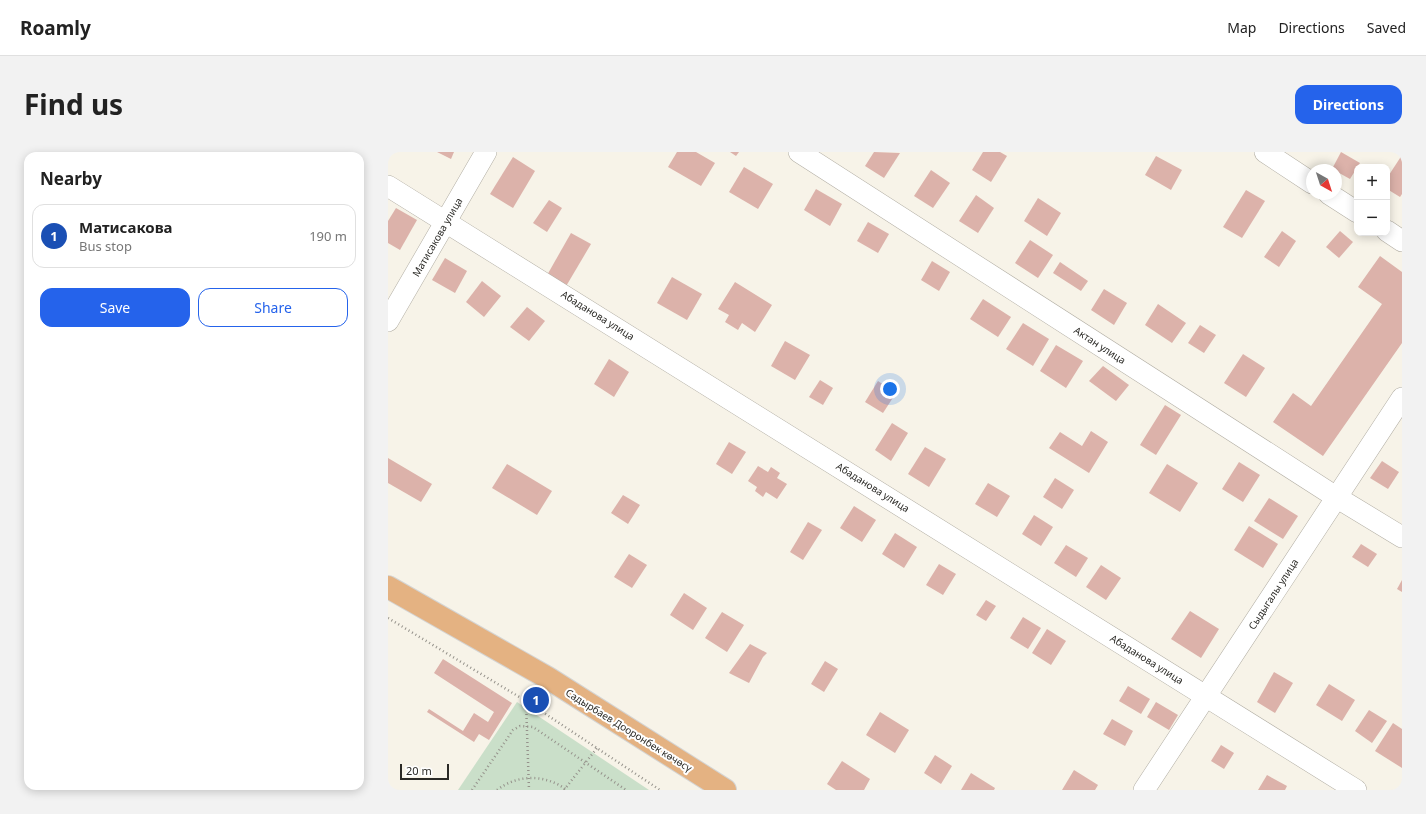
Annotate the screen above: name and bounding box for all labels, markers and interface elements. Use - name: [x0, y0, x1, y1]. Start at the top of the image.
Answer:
- text: Roamly: [20, 15, 91, 41]
- text: Map: [1227, 18, 1256, 37]
- text: Directions: [1278, 18, 1345, 37]
- text: Saved: [1367, 18, 1406, 37]
- text: Find us: [24, 85, 123, 123]
- button: Directions: [1295, 85, 1402, 124]
- north arrow: [1306, 164, 1342, 200]
- map controls: [1354, 164, 1390, 236]
- button: +: [1354, 164, 1390, 200]
- text: Nearby: [40, 167, 102, 190]
- street label: Матисакова улица: [409, 195, 465, 279]
- button: −: [1354, 200, 1390, 236]
- text: Матисакова: [79, 217, 173, 237]
- text: 1: [50, 227, 58, 245]
- text: 190 m: [309, 227, 347, 245]
- text: Bus stop: [79, 237, 132, 255]
- street label: Абаданова улица: [559, 287, 637, 343]
- button: Save: [40, 288, 190, 327]
- button: Share: [198, 288, 348, 327]
- street label: Актан улица: [1071, 323, 1129, 367]
- your location: [880, 379, 900, 399]
- street label: Абаданова улица: [834, 459, 912, 515]
- street label: Сыдыгалы улица: [1245, 556, 1301, 632]
- street label: Абаданова улица: [1108, 631, 1186, 687]
- pin: 1: [523, 685, 549, 715]
- street label: Садырбаев Дооронбек көчөсү: [563, 685, 696, 775]
- scale bar: [400, 762, 449, 781]
- text: 20 m: [406, 763, 432, 778]

